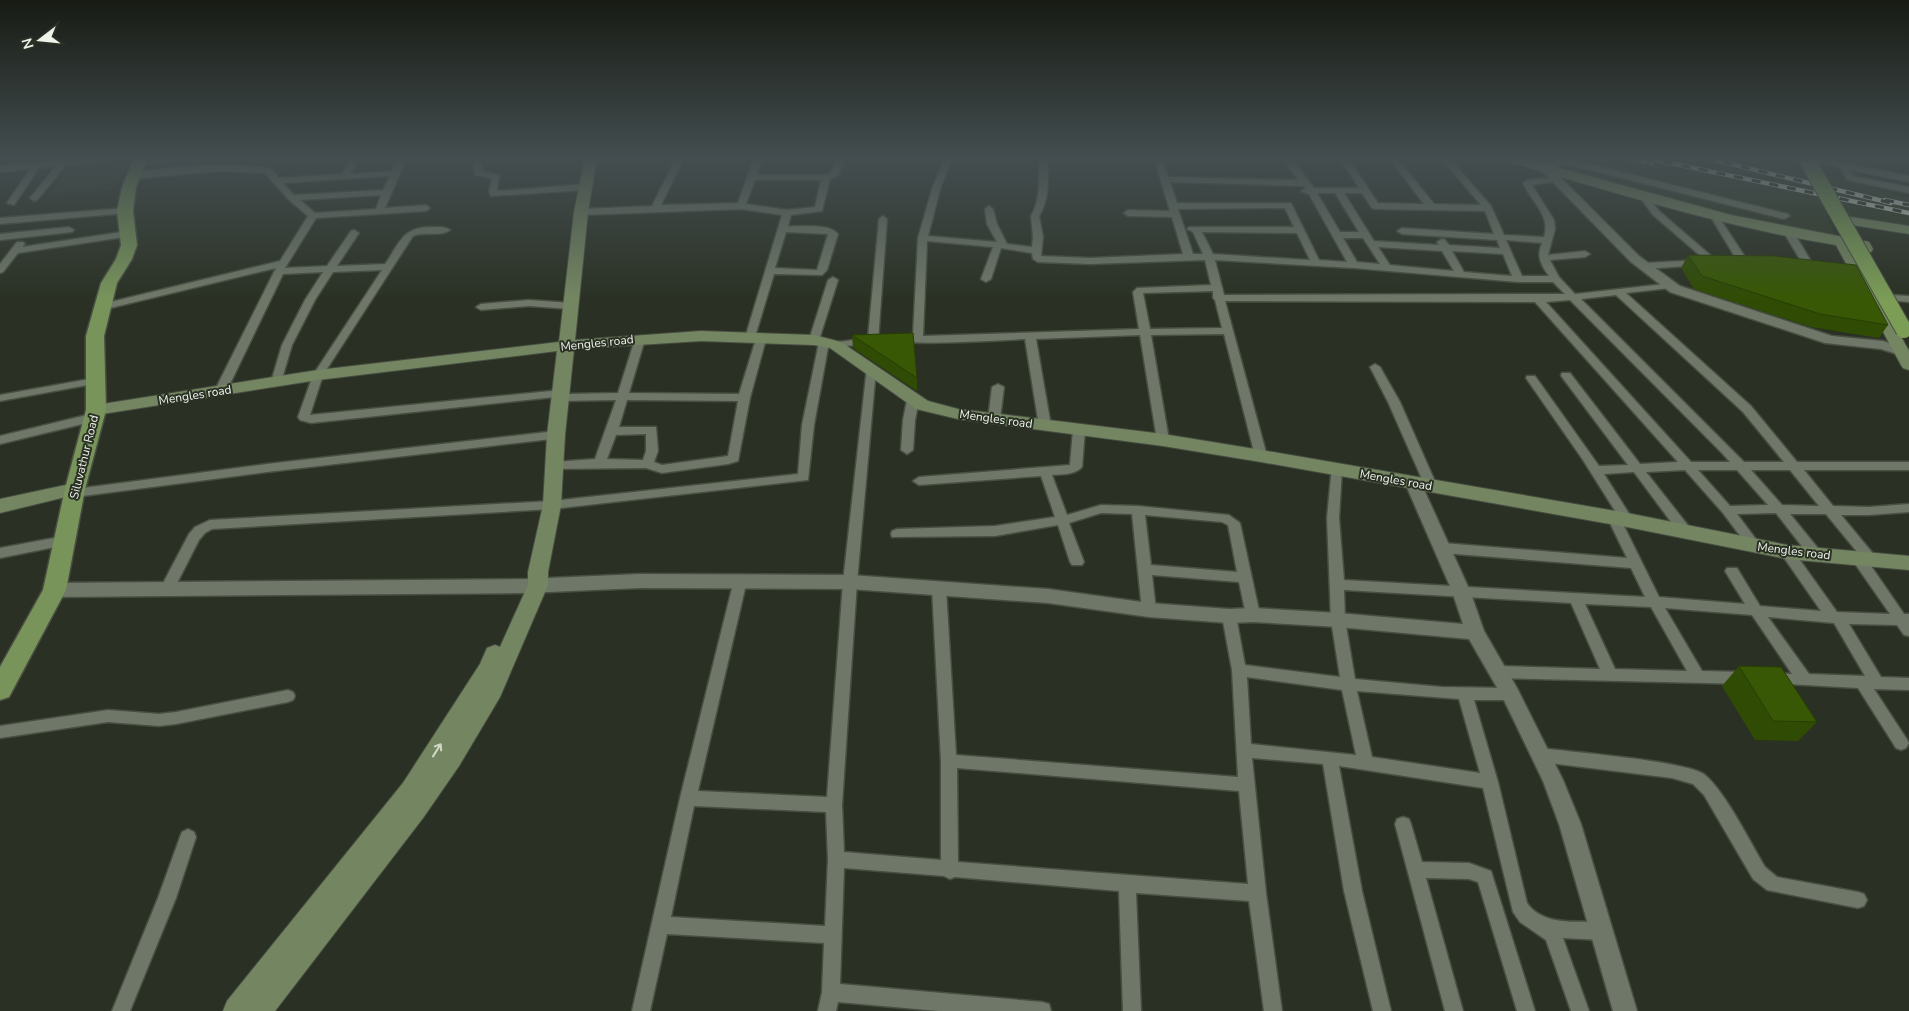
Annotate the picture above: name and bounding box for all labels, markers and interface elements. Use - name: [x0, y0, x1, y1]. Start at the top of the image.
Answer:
- north arrow: [15, 15, 65, 65]
- text: N: [17, 36, 39, 51]
- street label: Mengles road: [560, 331, 634, 355]
- street label: Mengles road: [157, 381, 233, 409]
- street label: Mengles road: [959, 406, 1033, 432]
- street label: Siluvathur Road: [66, 413, 102, 501]
- street label: Mengles road: [1358, 466, 1434, 494]
- street label: Mengles road: [1757, 539, 1831, 563]
- one-way arrow: [432, 743, 442, 757]

